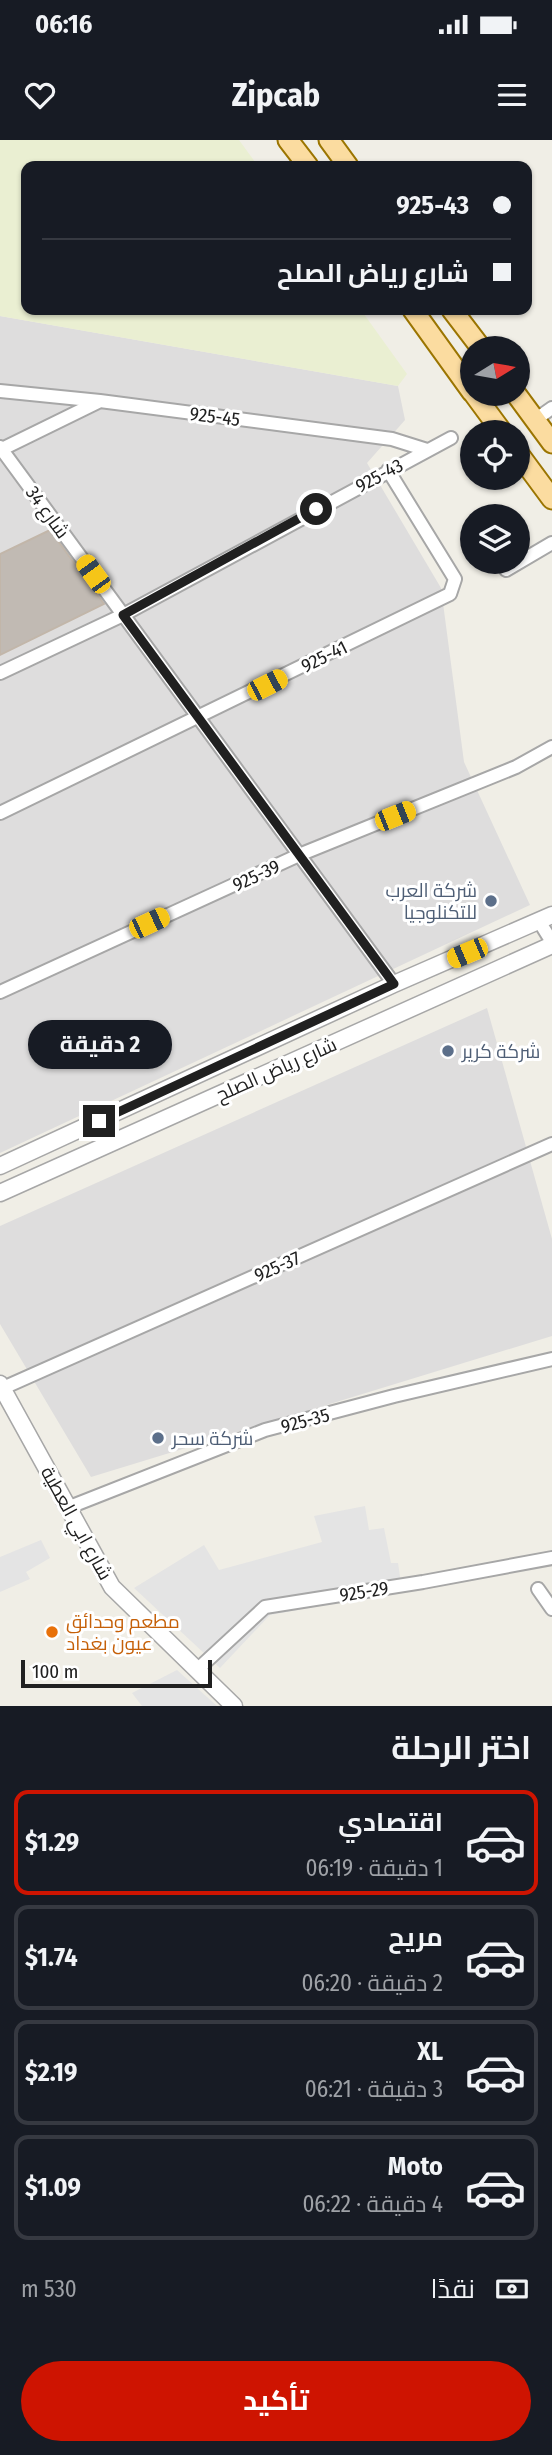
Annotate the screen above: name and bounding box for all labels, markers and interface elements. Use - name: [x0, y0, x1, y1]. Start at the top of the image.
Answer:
- text: 06:16: [35, 9, 92, 40]
- icon: heart: [21, 76, 59, 114]
- text: Zipcab: [232, 76, 320, 114]
- icon: menu: [493, 76, 531, 114]
- text: 925-43: [396, 190, 469, 221]
- text: شارع رياض الصلح: [277, 258, 469, 289]
- north arrow: [460, 336, 530, 406]
- map controls: [460, 336, 530, 574]
- street label: 925-45: [188, 402, 241, 431]
- button: locate: [460, 420, 530, 490]
- street label: 925-43: [352, 453, 407, 497]
- street label: شارع 34: [19, 482, 74, 544]
- route start: [300, 493, 332, 525]
- button: layers: [460, 504, 530, 574]
- car: [73, 551, 114, 597]
- street label: 925-41: [297, 635, 351, 677]
- car: [244, 666, 291, 704]
- car: [372, 798, 419, 834]
- street label: 925-39: [229, 855, 283, 896]
- place label: شركة العرب للتكنلوجيا: [385, 879, 477, 924]
- marker: شركة العرب للتكنلوجيا: [483, 893, 499, 909]
- car: [126, 905, 173, 941]
- car: [444, 935, 491, 971]
- callout: 2 دقيقة: [27, 1020, 171, 1068]
- text: 2 دقيقة: [60, 1030, 140, 1058]
- street label: شارع رياض الصلح: [212, 1033, 341, 1108]
- place label: شركة كرير: [461, 1040, 540, 1063]
- marker: شركة كرير: [440, 1043, 456, 1059]
- route end: [83, 1105, 115, 1137]
- street label: 925-37: [251, 1246, 304, 1287]
- street label: 925-35: [278, 1403, 332, 1438]
- place label: شركة سحر: [171, 1427, 253, 1450]
- marker: شركة سحر: [150, 1430, 166, 1446]
- street label: شارع ابي العطية: [33, 1463, 117, 1585]
- street label: 925-29: [338, 1576, 390, 1607]
- place label: مطعم وحدائق عيون بغداد: [66, 1610, 180, 1655]
- marker: مطعم وحدائق عيون بغداد: [44, 1624, 60, 1640]
- scale bar: [21, 1657, 212, 1689]
- text: 100 m: [32, 1660, 78, 1683]
- text: اختر الرحلة: [391, 1729, 531, 1767]
- text: اقتصادي: [338, 1807, 443, 1838]
- icon: car: [464, 1811, 527, 1874]
- text: $1.29: [25, 1827, 79, 1858]
- text: 1 دقيقة · 06:19: [306, 1854, 443, 1882]
- text: مريح: [388, 1922, 443, 1953]
- icon: car: [464, 1926, 527, 1989]
- text: $1.74: [25, 1942, 78, 1973]
- text: 2 دقيقة · 06:20: [302, 1969, 443, 1997]
- text: XL: [417, 2036, 443, 2067]
- icon: car: [464, 2041, 527, 2104]
- text: $2.19: [25, 2057, 78, 2088]
- text: 3 دقيقة · 06:21: [305, 2075, 443, 2103]
- text: Moto: [388, 2151, 443, 2182]
- icon: car: [464, 2156, 527, 2219]
- text: $1.09: [25, 2172, 81, 2203]
- text: 4 دقيقة · 06:22: [302, 2190, 443, 2218]
- icon: cash: [493, 2270, 531, 2308]
- text: نقدًا: [431, 2274, 475, 2305]
- text: 530 m: [21, 2275, 77, 2303]
- button: تأكيد: [21, 2361, 531, 2441]

